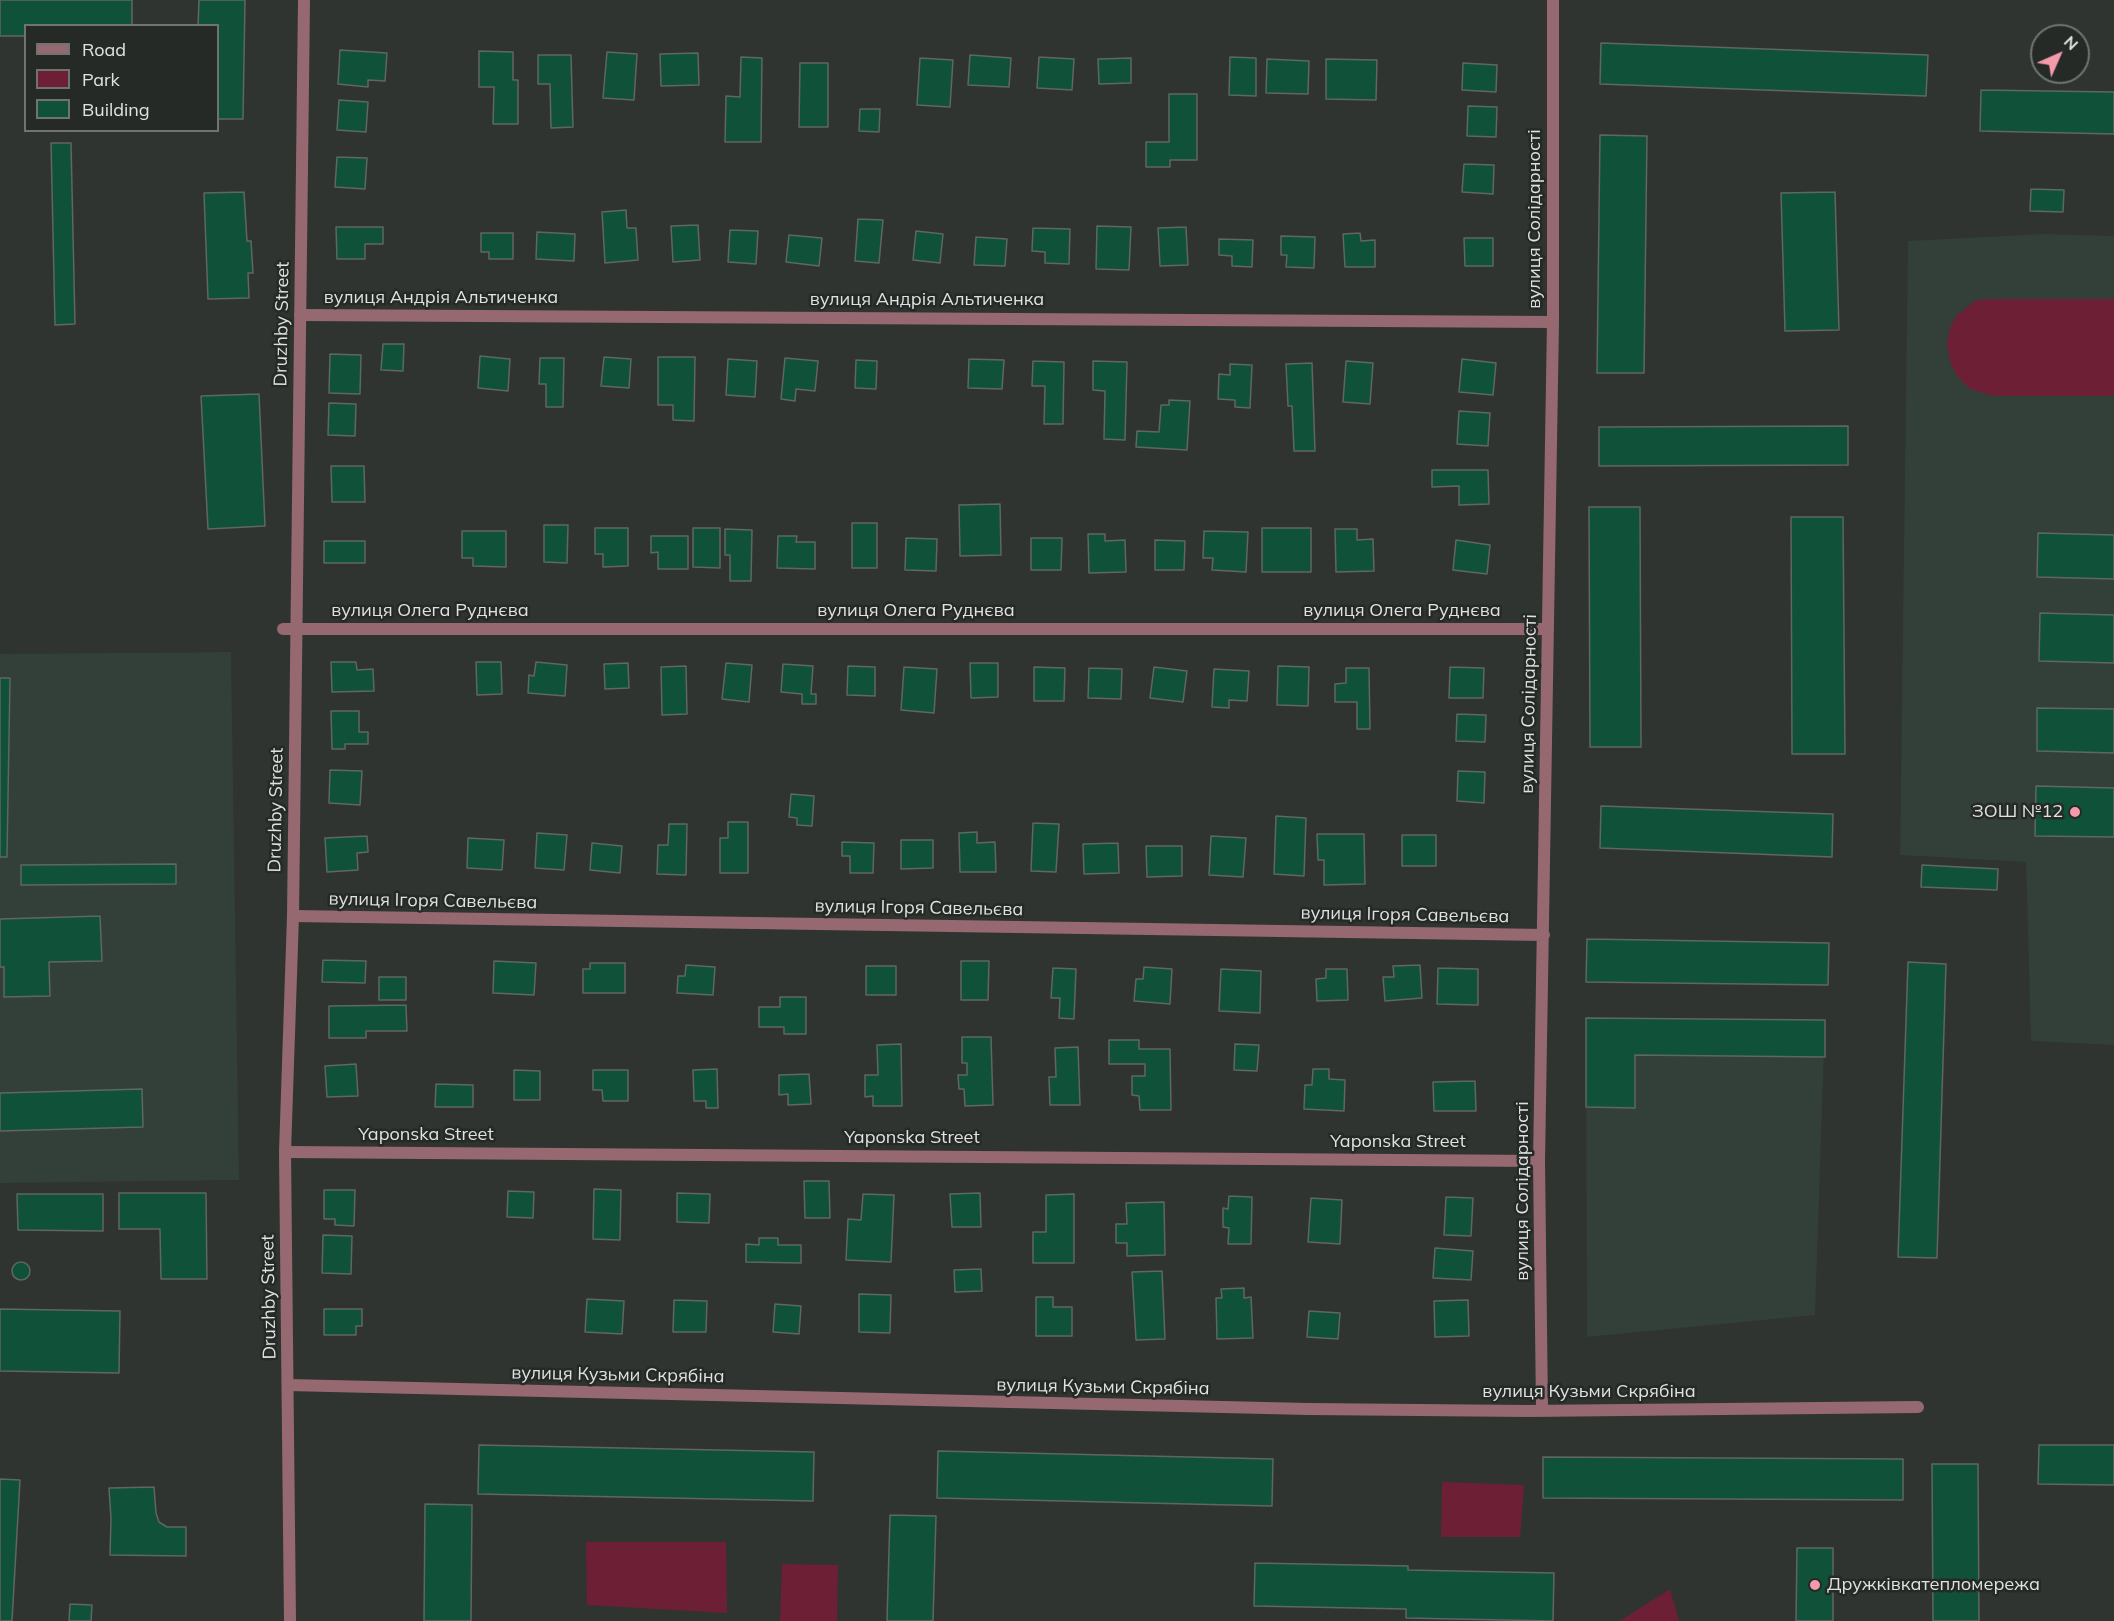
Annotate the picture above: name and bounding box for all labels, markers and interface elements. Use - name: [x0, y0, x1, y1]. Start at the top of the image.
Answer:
- legend: [24, 24, 219, 132]
- north arrow: [2030, 24, 2090, 84]
- text: N: [2060, 31, 2083, 54]
- text: Road: [82, 38, 126, 61]
- text: Park: [82, 68, 120, 91]
- text: Building: [82, 98, 150, 121]
- street label: вулиця Солідарності: [1524, 129, 1546, 309]
- street label: Druzhby Street: [270, 261, 294, 387]
- street label: вулиця Андрія Альтиченка: [324, 287, 558, 309]
- street label: вулиця Андрія Альтиченка: [810, 289, 1044, 311]
- street label: вулиця Олега Руднєва: [331, 600, 529, 622]
- street label: вулиця Олега Руднєва: [817, 600, 1015, 622]
- street label: вулиця Олега Руднєва: [1303, 600, 1501, 622]
- street label: вулиця Солідарності: [1517, 614, 1541, 794]
- street label: Druzhby Street: [264, 747, 288, 873]
- place label: ЗОШ №12: [1972, 801, 2063, 823]
- marker: ЗОШ №12: [2068, 805, 2082, 819]
- street label: вулиця Ігоря Савельєва: [328, 888, 538, 914]
- street label: вулиця Ігоря Савельєва: [814, 895, 1024, 921]
- street label: вулиця Ігоря Савельєва: [1300, 902, 1510, 928]
- street label: вулиця Солідарності: [1512, 1101, 1534, 1281]
- street label: Yaponska Street: [358, 1124, 494, 1146]
- street label: Yaponska Street: [844, 1127, 980, 1149]
- street label: Yaponska Street: [1330, 1131, 1466, 1153]
- street label: Druzhby Street: [257, 1234, 281, 1360]
- street label: вулиця Кузьми Скрябіна: [511, 1362, 725, 1388]
- street label: вулиця Кузьми Скрябіна: [996, 1374, 1210, 1400]
- street label: вулиця Кузьми Скрябіна: [1482, 1381, 1696, 1403]
- place label: Дружківкатепломережа: [1827, 1574, 2040, 1596]
- marker: Дружківкатепломережа: [1808, 1578, 1822, 1592]

